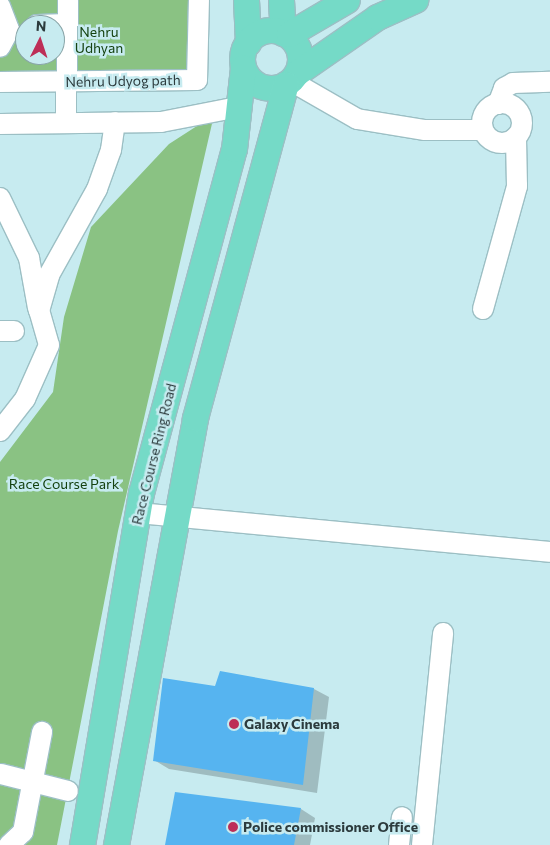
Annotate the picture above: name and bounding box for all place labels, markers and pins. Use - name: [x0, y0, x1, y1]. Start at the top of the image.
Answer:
- place label: Galaxy Cinema: [244, 716, 340, 732]
- marker: Galaxy Cinema: [228, 718, 240, 730]
- place label: Police commissioner Office: [243, 819, 418, 835]
- marker: Police commissioner Office: [227, 821, 239, 833]

